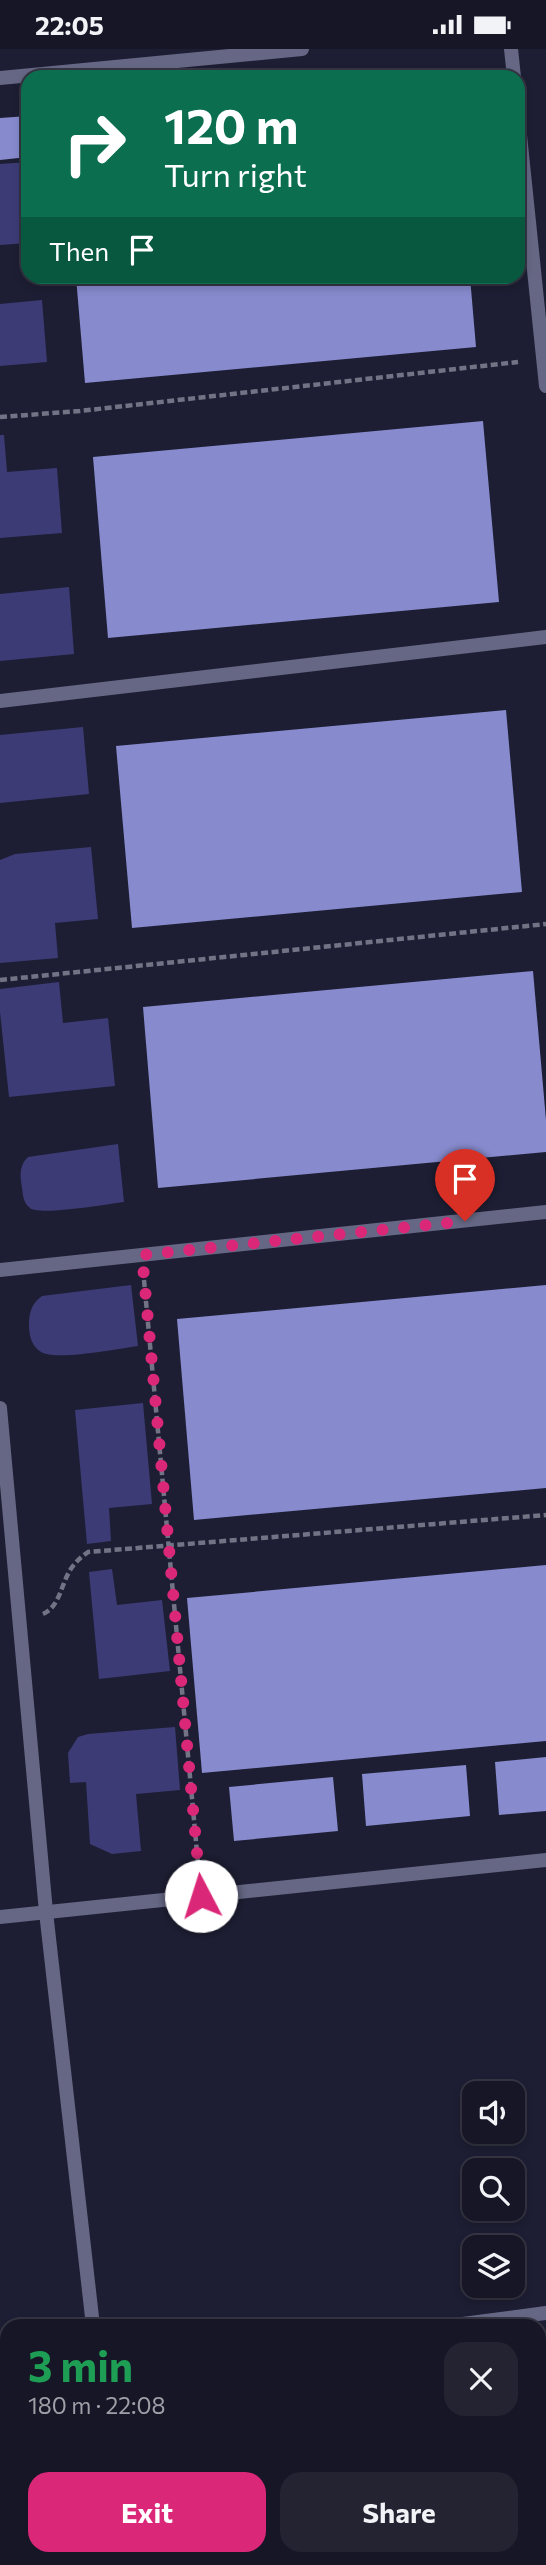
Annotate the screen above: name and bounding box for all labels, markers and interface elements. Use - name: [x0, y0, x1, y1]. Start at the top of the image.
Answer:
- text: 22:05: [35, 9, 104, 40]
- text: 120 m: [164, 94, 298, 154]
- icon: right: [49, 98, 140, 189]
- text: Turn right: [164, 154, 307, 194]
- icon: arrive: [123, 231, 161, 269]
- text: Then: [49, 235, 109, 266]
- pin: [435, 1149, 495, 1221]
- icon: arrive: [446, 1160, 484, 1198]
- position arrow: [164, 1859, 238, 1933]
- map controls: [462, 2081, 525, 2298]
- button: sound: [462, 2081, 525, 2144]
- button: search: [462, 2158, 525, 2221]
- button: layers: [462, 2235, 525, 2298]
- text: 3 min: [28, 2339, 133, 2391]
- button: close: [444, 2342, 518, 2416]
- text: 180 m · 22:08: [28, 2391, 165, 2419]
- button: Exit: [28, 2472, 266, 2552]
- button: Share: [280, 2472, 518, 2552]

